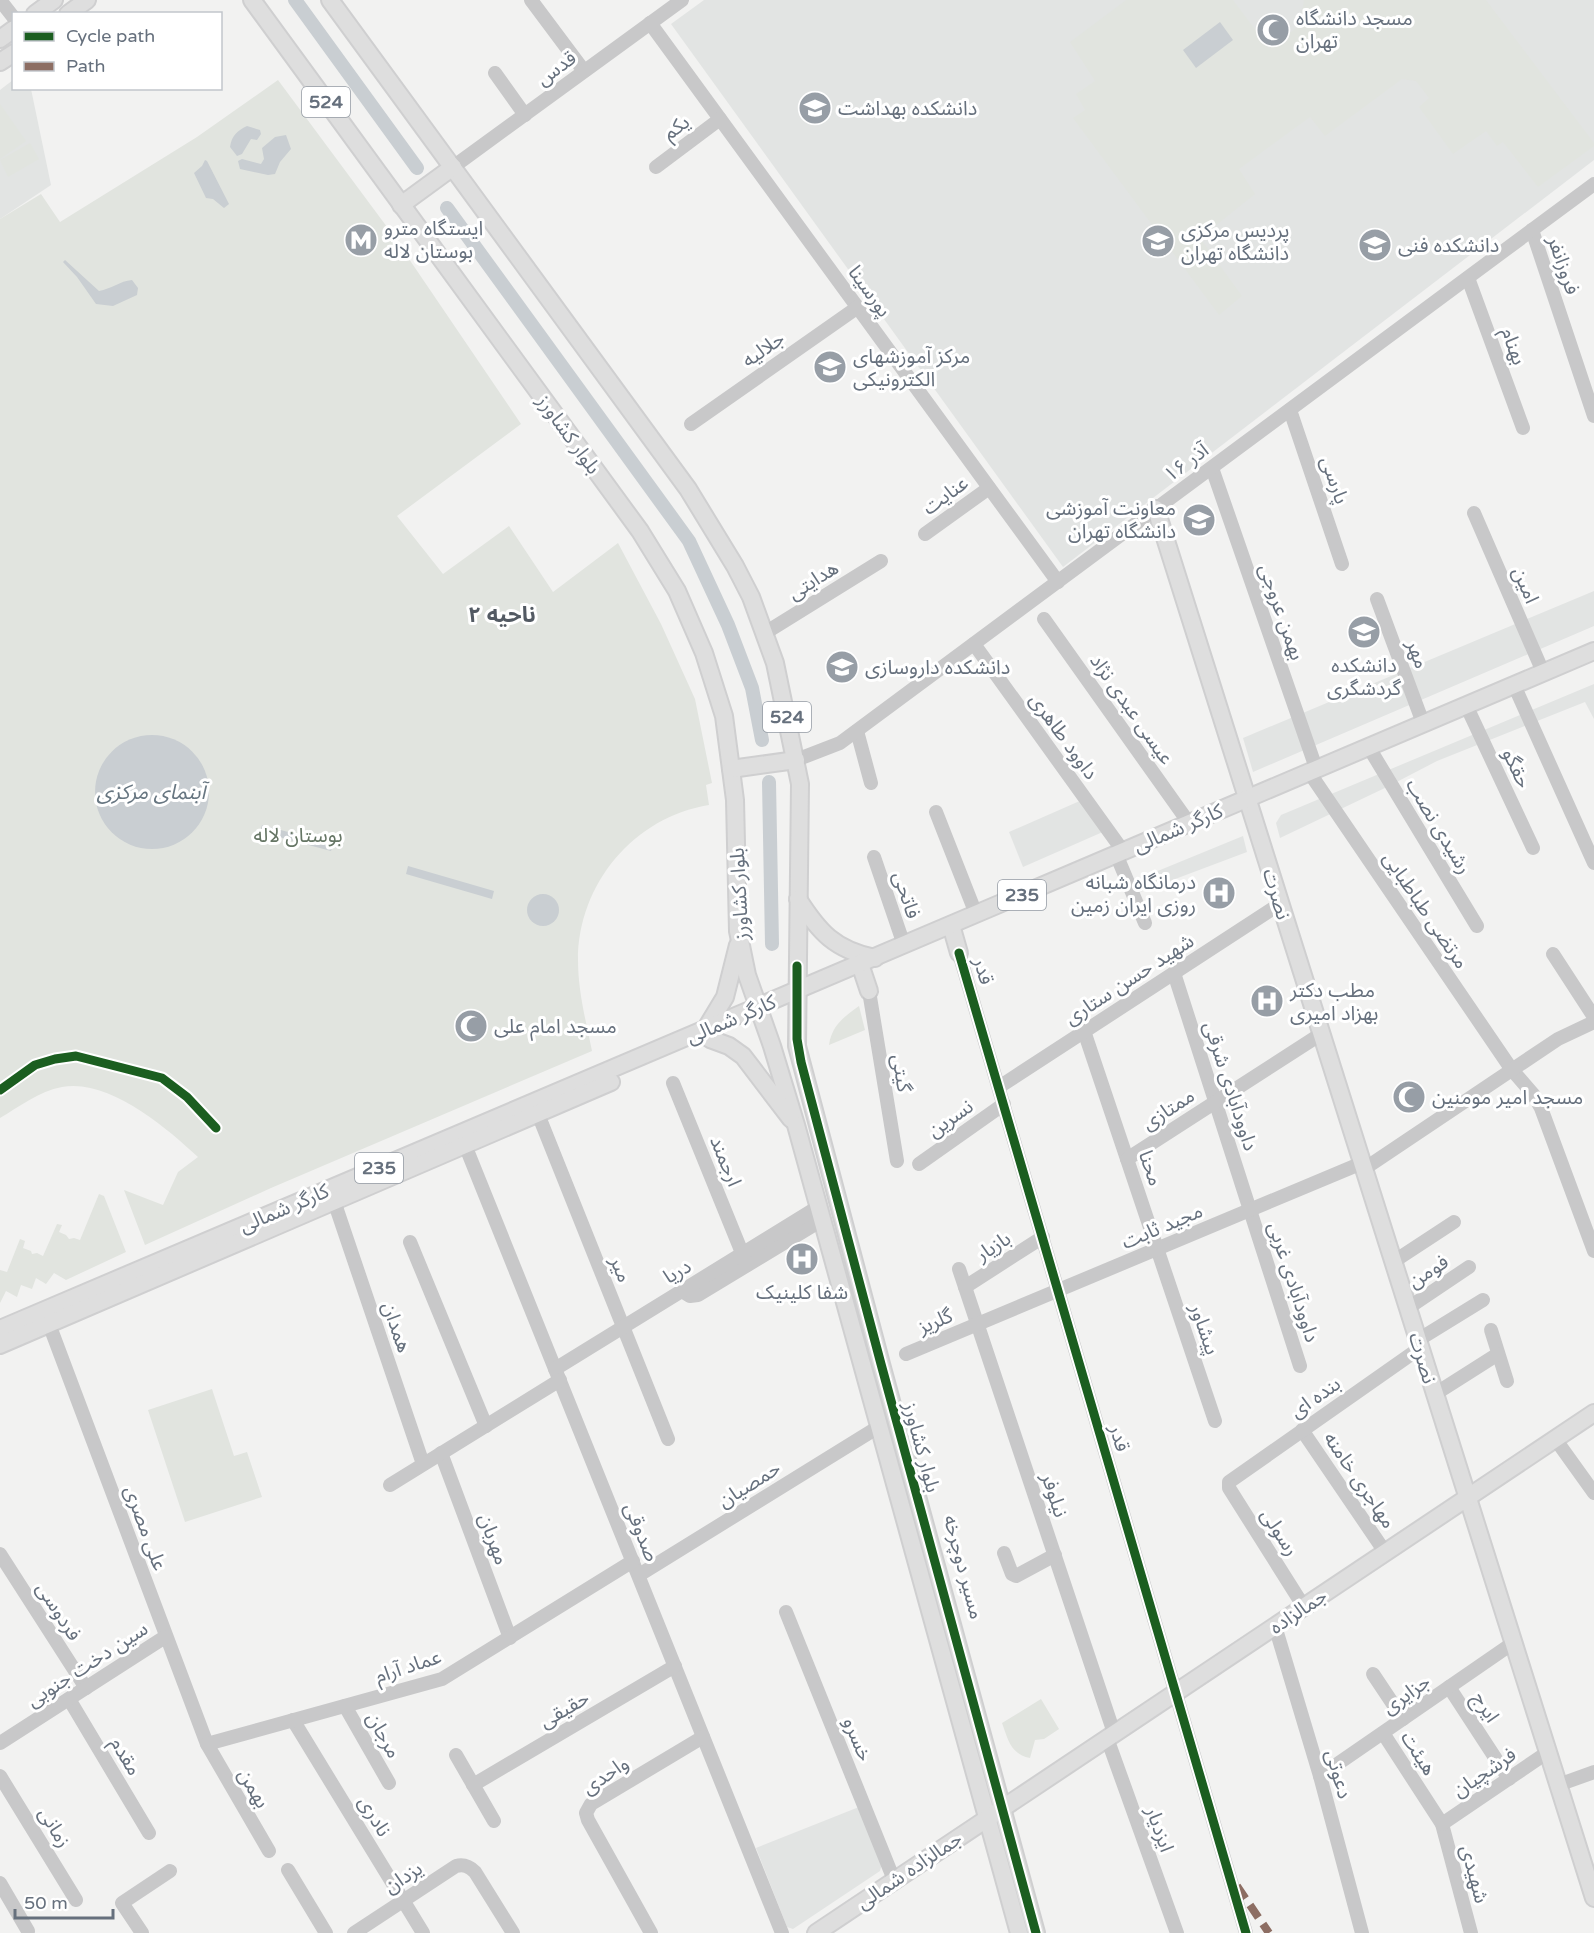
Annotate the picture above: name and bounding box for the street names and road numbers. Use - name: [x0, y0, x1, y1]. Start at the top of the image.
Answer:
- street label: قدس: [532, 46, 581, 91]
- road number: 524: [302, 87, 350, 117]
- street label: یکم: [658, 110, 696, 147]
- street label: فروزانفر: [1542, 232, 1584, 298]
- street label: پورسینا: [842, 261, 896, 322]
- street label: بهنام: [1493, 324, 1531, 369]
- street label: جلالیه: [738, 327, 789, 373]
- street label: بلوار کشاورز: [531, 389, 605, 479]
- street label: ۱۶ آذر: [1160, 438, 1215, 487]
- street label: پارسی: [1315, 453, 1353, 507]
- street label: عنایت: [918, 471, 973, 520]
- street label: هدایتی: [784, 556, 843, 606]
- street label: بهمن عروجی: [1253, 561, 1309, 664]
- street label: امین: [1507, 564, 1543, 607]
- street label: مهر: [1401, 636, 1433, 672]
- street label: عیسی عبدی نژاد: [1084, 650, 1178, 769]
- street label: داوود طاهری: [1024, 689, 1103, 784]
- road number: 524: [763, 702, 811, 732]
- street label: حقگو: [1496, 745, 1536, 792]
- street label: رشیدی نصب: [1400, 774, 1476, 879]
- street label: کارگر شمالی: [1130, 799, 1227, 859]
- street label: بلوار کشاورز: [726, 847, 754, 942]
- street label: مرتضی طباطبایی: [1377, 848, 1473, 974]
- street label: نصرت: [1257, 866, 1295, 923]
- street label: فاتحی: [887, 869, 925, 922]
- road number: 235: [998, 880, 1046, 910]
- street label: شهید حسن ستاری: [1060, 929, 1199, 1031]
- street label: قدر: [968, 954, 998, 988]
- street label: کارگر شمالی: [683, 990, 780, 1050]
- street label: داوودآبادی شرقی: [1198, 1019, 1262, 1154]
- street label: گیتی: [886, 1053, 916, 1094]
- street label: ممتازی: [1138, 1084, 1199, 1136]
- street label: نسرین: [923, 1095, 978, 1143]
- street label: ارجمند: [704, 1133, 746, 1190]
- street label: محنا: [1133, 1147, 1167, 1189]
- road number: 235: [355, 1153, 403, 1183]
- street label: کارگر شمالی: [236, 1179, 333, 1239]
- street label: مجید ثابت: [1118, 1199, 1206, 1255]
- street label: داوودآبادی غربی: [1262, 1219, 1324, 1345]
- street label: بازیار: [971, 1227, 1016, 1268]
- street label: فومن: [1404, 1250, 1453, 1294]
- street label: میر: [604, 1252, 636, 1286]
- street label: دریا: [659, 1254, 696, 1289]
- street label: همدان: [376, 1299, 416, 1356]
- street label: پیشاور: [1184, 1300, 1224, 1358]
- street label: گلریز: [913, 1304, 957, 1340]
- street label: نصرت: [1403, 1330, 1441, 1387]
- street label: بنده ای: [1286, 1372, 1345, 1424]
- street label: بلوار کشاورز: [897, 1398, 945, 1495]
- street label: قدر: [1104, 1421, 1134, 1455]
- street label: مهاجری خامنه: [1318, 1428, 1400, 1533]
- street label: حمصیان: [714, 1456, 785, 1513]
- street label: نیلوفر: [1035, 1469, 1072, 1520]
- street label: علی مصری: [119, 1483, 171, 1574]
- street label: صدوقی: [618, 1499, 664, 1565]
- street label: رسولی: [1255, 1504, 1303, 1561]
- street label: مهربان: [473, 1510, 513, 1568]
- street label: مسیر دوچرخه: [938, 1512, 988, 1622]
- street label: فردوسی: [30, 1578, 86, 1645]
- street label: جمالزاده: [1265, 1584, 1332, 1640]
- street label: سین دخت جنوبی: [23, 1617, 153, 1713]
- street label: عماد آرام: [372, 1645, 445, 1691]
- street label: جزایری: [1378, 1670, 1435, 1720]
- street label: حقیقی: [535, 1686, 594, 1734]
- street label: ایرج: [1465, 1688, 1504, 1728]
- street label: مرجان: [361, 1708, 405, 1763]
- street label: خسرو: [837, 1714, 877, 1765]
- street label: هیئت: [1395, 1727, 1441, 1780]
- street label: مقدم: [103, 1733, 146, 1781]
- street label: فرشچیان: [1448, 1743, 1521, 1803]
- street label: دعوتی: [1320, 1747, 1356, 1801]
- street label: واحدی: [578, 1752, 634, 1800]
- street label: بهمن: [232, 1764, 274, 1813]
- street label: نادری: [353, 1792, 396, 1841]
- street label: ایزدیار: [1139, 1802, 1178, 1855]
- street label: زمانی: [33, 1803, 75, 1852]
- street label: جمالزاده شمالی: [852, 1827, 967, 1915]
- street label: شهیدی: [1455, 1843, 1493, 1906]
- street label: یزدان: [380, 1857, 427, 1899]

